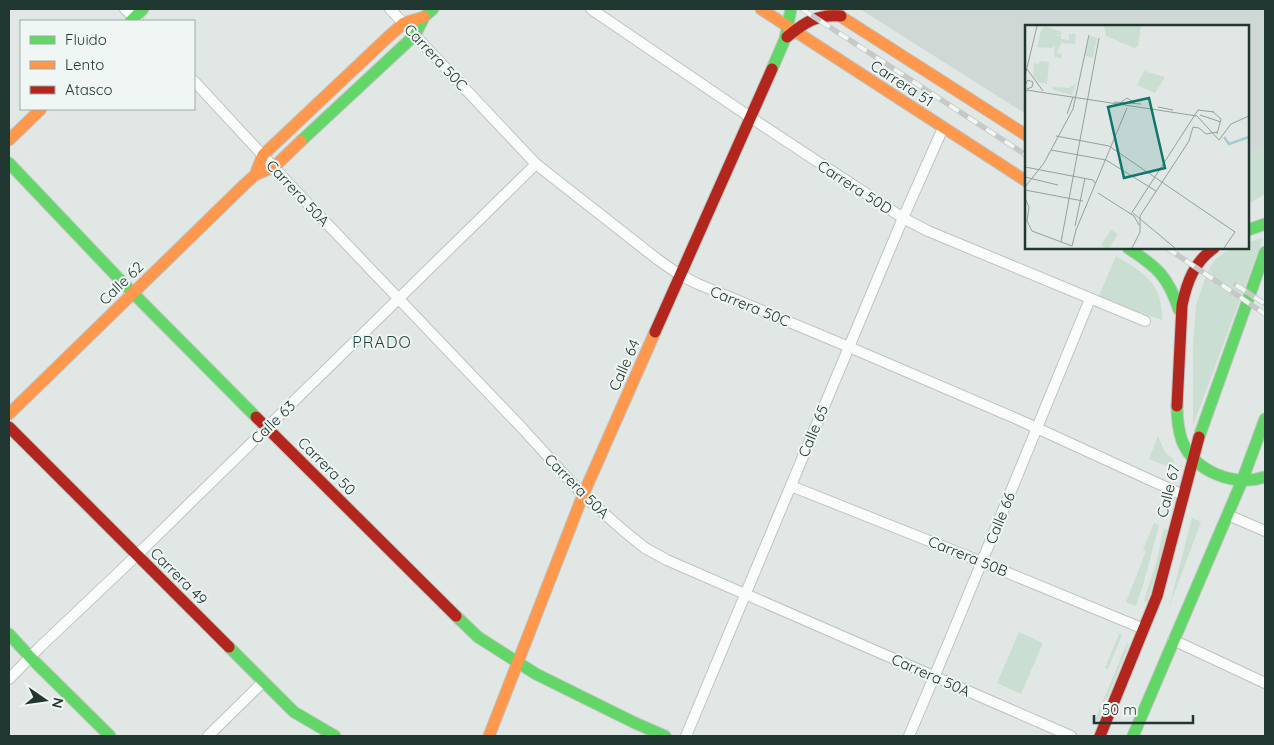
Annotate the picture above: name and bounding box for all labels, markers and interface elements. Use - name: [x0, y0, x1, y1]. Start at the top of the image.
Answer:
- legend: [20, 20, 195, 110]
- street label: Carrera 50C: [400, 20, 472, 94]
- inset map: [1025, 25, 1249, 249]
- text: Fluido: [65, 30, 107, 49]
- text: Lento: [65, 55, 104, 74]
- street label: Carrera 51: [867, 56, 937, 110]
- text: Atasco: [65, 80, 113, 99]
- street label: Carrera 50A: [262, 156, 334, 230]
- street label: Carrera 50D: [814, 156, 896, 218]
- street label: Calle 62: [95, 257, 147, 309]
- street label: Carrera 50C: [707, 281, 793, 331]
- district label: PRADO: [352, 332, 412, 352]
- street label: Calle 64: [604, 336, 644, 394]
- street label: Calle 63: [247, 396, 299, 448]
- street label: Calle 65: [794, 402, 832, 460]
- street label: Carrera 50: [294, 433, 360, 499]
- street label: Carrera 50A: [541, 450, 614, 523]
- street label: Calle 67: [1152, 462, 1184, 519]
- street label: Calle 66: [981, 489, 1019, 547]
- street label: Carrera 50B: [925, 531, 1011, 581]
- street label: Carrera 49: [146, 543, 212, 609]
- street label: Carrera 50A: [889, 649, 974, 701]
- north arrow: [20, 675, 70, 725]
- scale bar: [1094, 692, 1193, 724]
- text: N: [48, 696, 68, 710]
- text: 50 m: [1102, 700, 1137, 719]

